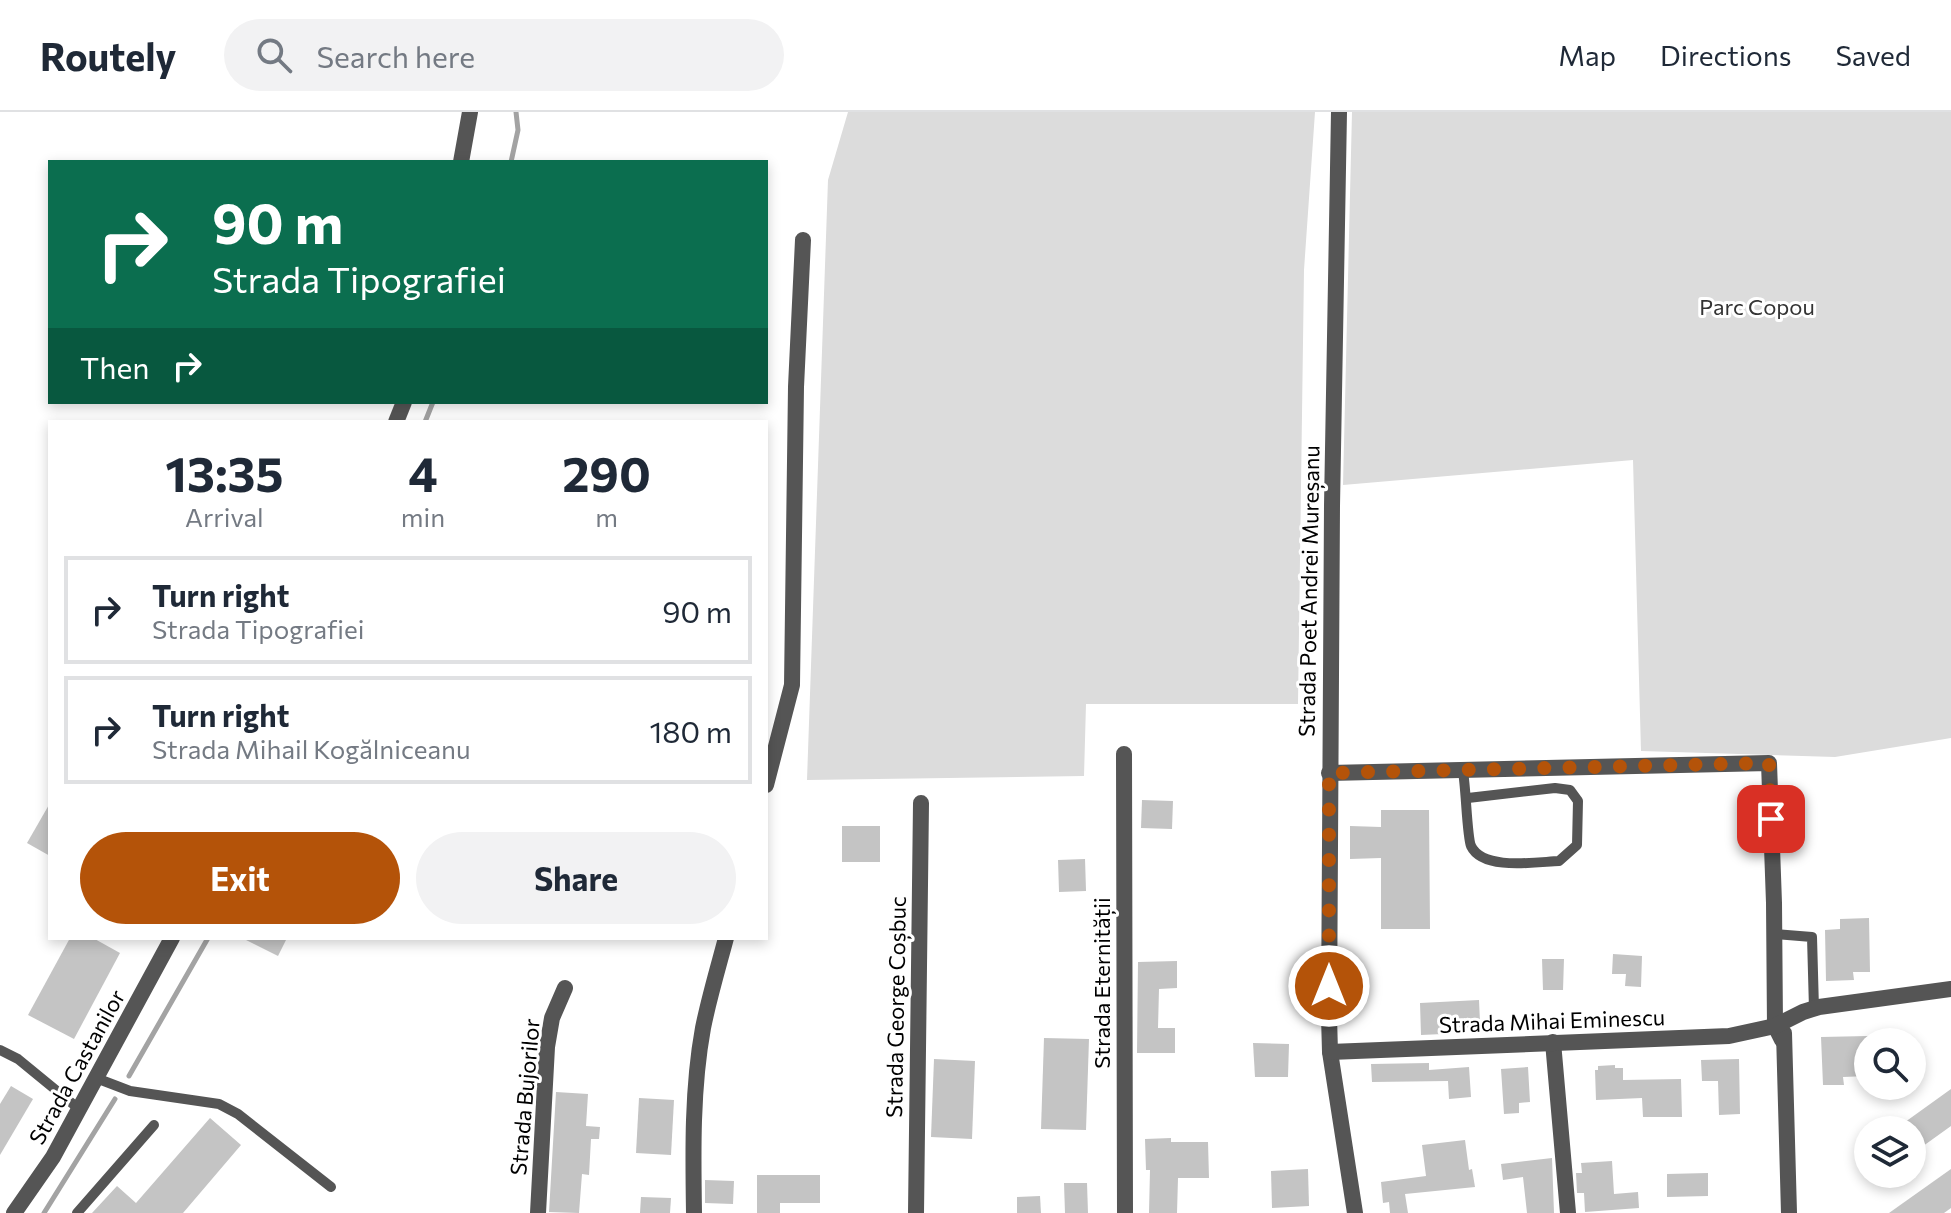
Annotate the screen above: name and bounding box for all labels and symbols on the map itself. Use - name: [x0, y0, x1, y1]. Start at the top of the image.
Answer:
- park label: Parc Copou: [1699, 293, 1815, 320]
- street label: Strada Poet Andrei Mureșanu: [1292, 445, 1326, 737]
- pin: [1737, 785, 1805, 853]
- street label: Strada George Coșbuc: [880, 896, 912, 1118]
- street label: Strada Eternității: [1088, 897, 1116, 1069]
- position arrow: [1287, 944, 1371, 1028]
- street label: Strada Castanilor: [23, 984, 130, 1149]
- street label: Strada Mihai Eminescu: [1438, 1003, 1665, 1038]
- street label: Strada Bujorilor: [504, 1017, 545, 1177]

